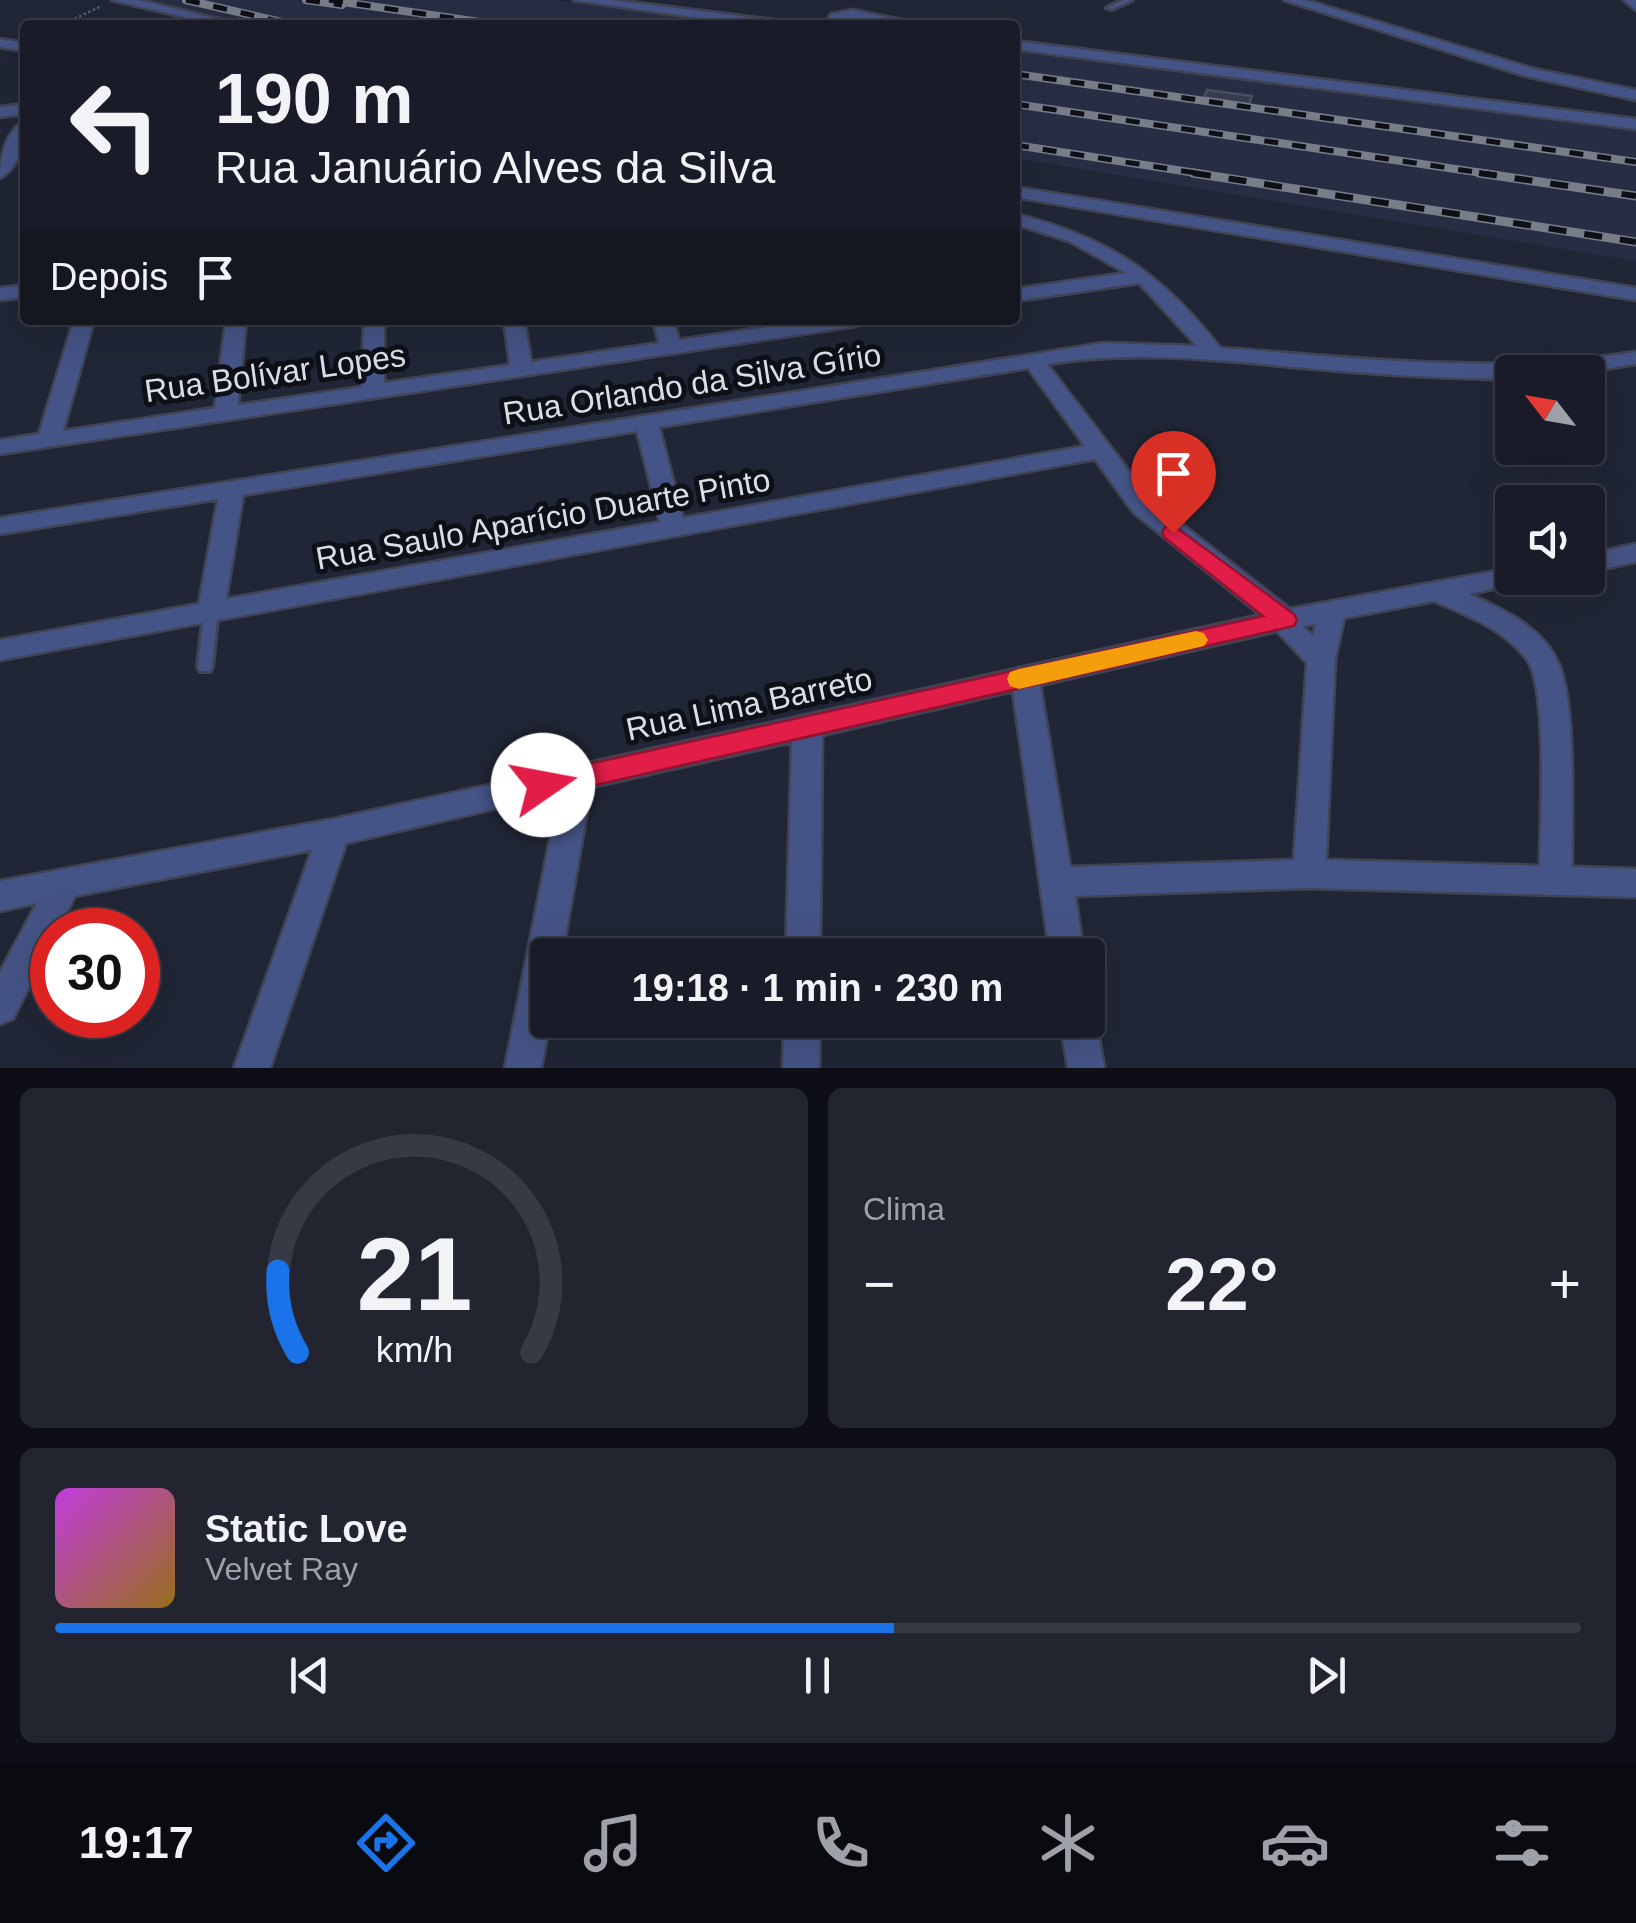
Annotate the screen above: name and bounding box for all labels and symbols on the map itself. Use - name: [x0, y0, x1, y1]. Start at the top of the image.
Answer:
- street label: Rua Orlando da Silva Gírio: [500, 336, 884, 432]
- street label: Rua Bolívar Lopes: [142, 337, 408, 409]
- north arrow: [1495, 355, 1605, 465]
- pin: [1131, 431, 1216, 534]
- street label: Rua Saulo Aparício Duarte Pinto: [313, 461, 773, 577]
- street label: Rua Lima Barreto: [623, 660, 875, 748]
- position arrow: [491, 733, 595, 837]
- speed limit sign: 30: [30, 908, 160, 1038]

